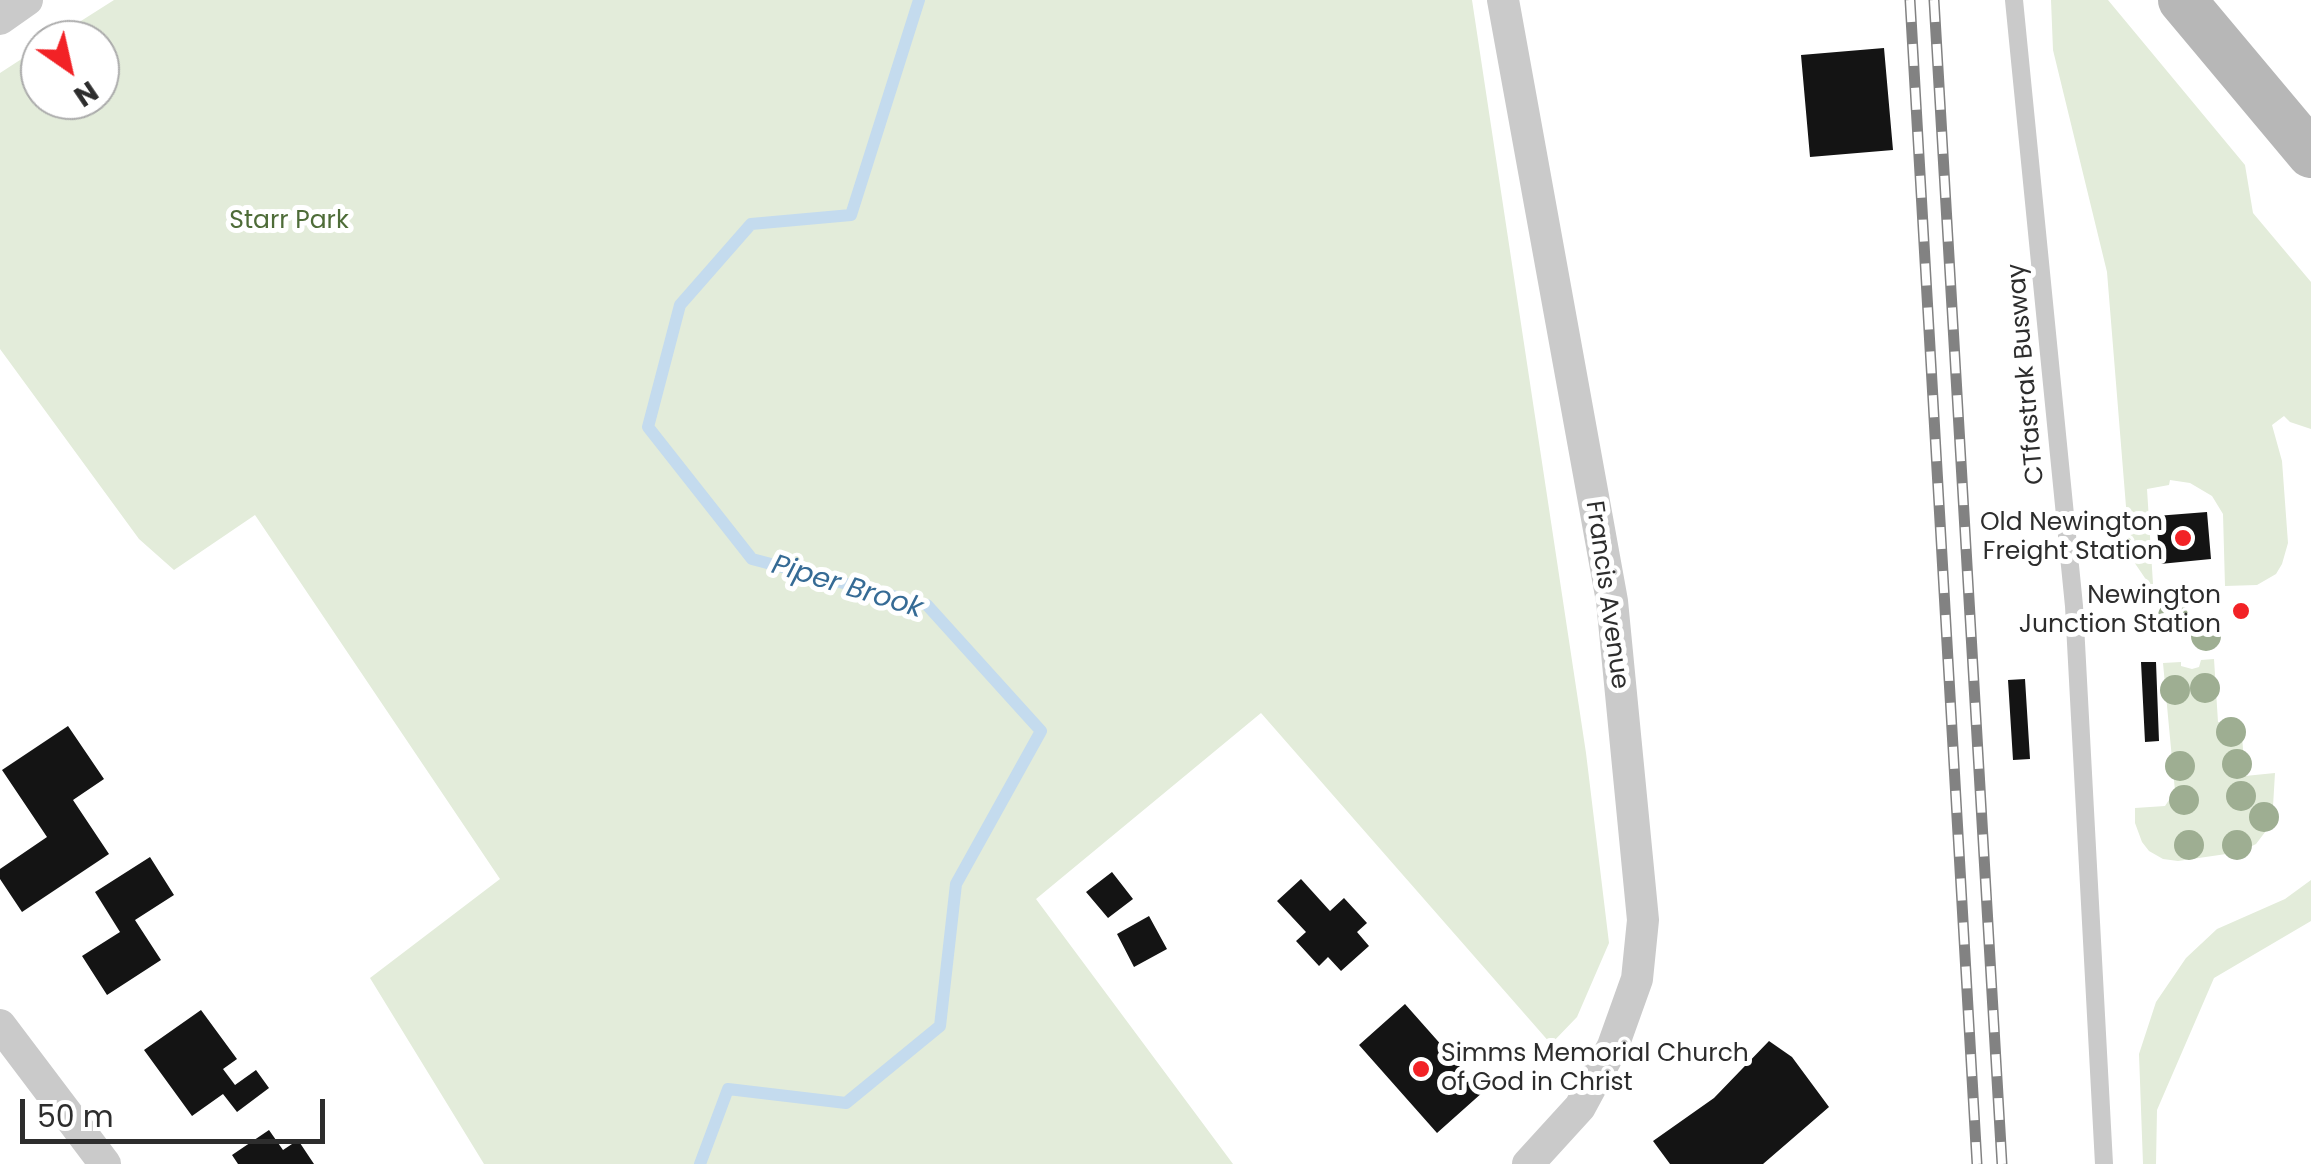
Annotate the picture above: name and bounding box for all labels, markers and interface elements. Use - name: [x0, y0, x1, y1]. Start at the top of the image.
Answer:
- north arrow: [20, 20, 120, 120]
- text: N: [66, 72, 106, 116]
- park label: Starr Park: [229, 207, 349, 237]
- street label: CTfastrak Busway: [2002, 262, 2052, 486]
- street label: Francis Avenue: [1578, 499, 1634, 691]
- place label: Old Newington Freight Station: [1980, 509, 2163, 568]
- marker: Old Newington Freight Station: [2172, 527, 2194, 549]
- water label: Piper Brook: [767, 549, 927, 627]
- place label: Newington Junction Station: [2019, 582, 2221, 641]
- marker: Newington Junction Station: [2230, 600, 2252, 622]
- place label: Simms Memorial Church of God in Christ: [1441, 1040, 1749, 1099]
- marker: Simms Memorial Church of God in Christ: [1410, 1058, 1432, 1080]
- scale bar: [25, 1079, 330, 1141]
- text: 50 m: [37, 1095, 114, 1138]

